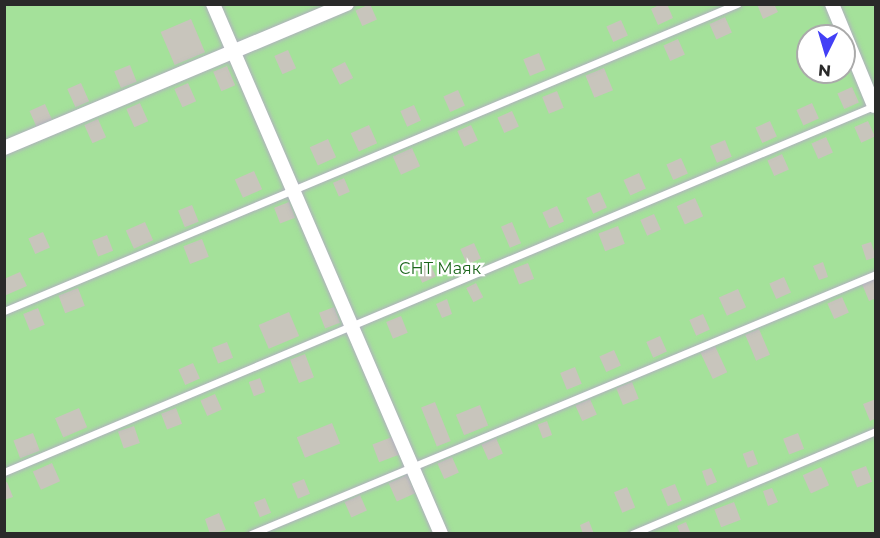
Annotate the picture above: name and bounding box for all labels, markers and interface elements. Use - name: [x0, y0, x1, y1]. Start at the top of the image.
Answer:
- north arrow: [796, 24, 856, 84]
- text: N: [817, 60, 832, 80]
- park label: СНТ Маяк: [399, 259, 481, 279]

